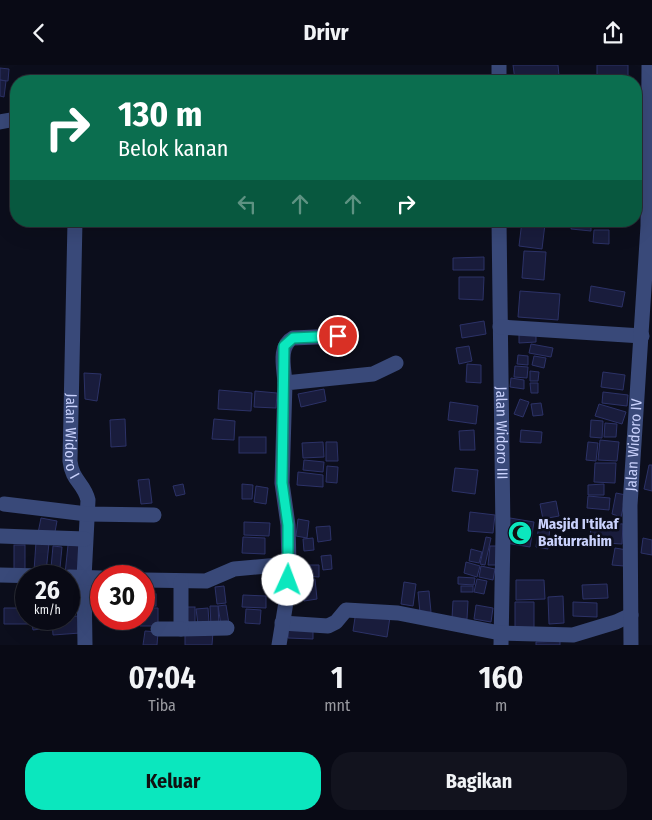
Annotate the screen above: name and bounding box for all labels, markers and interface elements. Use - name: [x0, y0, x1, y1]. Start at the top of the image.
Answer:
- icon: back: [25, 19, 53, 47]
- text: Drivr: [303, 19, 349, 46]
- icon: share: [599, 19, 627, 47]
- text: 130 m: [118, 93, 202, 135]
- icon: right: [35, 95, 100, 160]
- text: Belok kanan: [118, 135, 228, 162]
- icon: left: [233, 190, 261, 218]
- icon: ahead: [286, 190, 314, 218]
- icon: ahead: [339, 190, 367, 218]
- icon: right: [392, 190, 420, 218]
- pin: [317, 315, 359, 357]
- icon: arrive: [324, 322, 352, 350]
- street label: Jalan Widoro III: [492, 386, 511, 480]
- street label: Jalan Widoro I: [61, 393, 83, 482]
- street label: Jalan Widoro IV: [622, 398, 646, 492]
- place label: Masjid I'tikaf Baiturrahim: [538, 515, 619, 550]
- mosque icon: Masjid I'tikaf Baiturrahim: [507, 520, 533, 546]
- position arrow: [261, 553, 313, 605]
- speed limit sign: 30: [90, 565, 155, 630]
- text: 26: [35, 576, 60, 606]
- text: km/h: [34, 603, 61, 617]
- text: 07:04: [128, 660, 196, 696]
- text: 1: [331, 660, 344, 696]
- text: 160: [479, 660, 523, 696]
- text: Tiba: [148, 696, 176, 715]
- text: mnt: [324, 696, 350, 715]
- text: m: [495, 696, 507, 715]
- button: Keluar: [25, 752, 321, 810]
- button: Bagikan: [331, 752, 627, 810]

